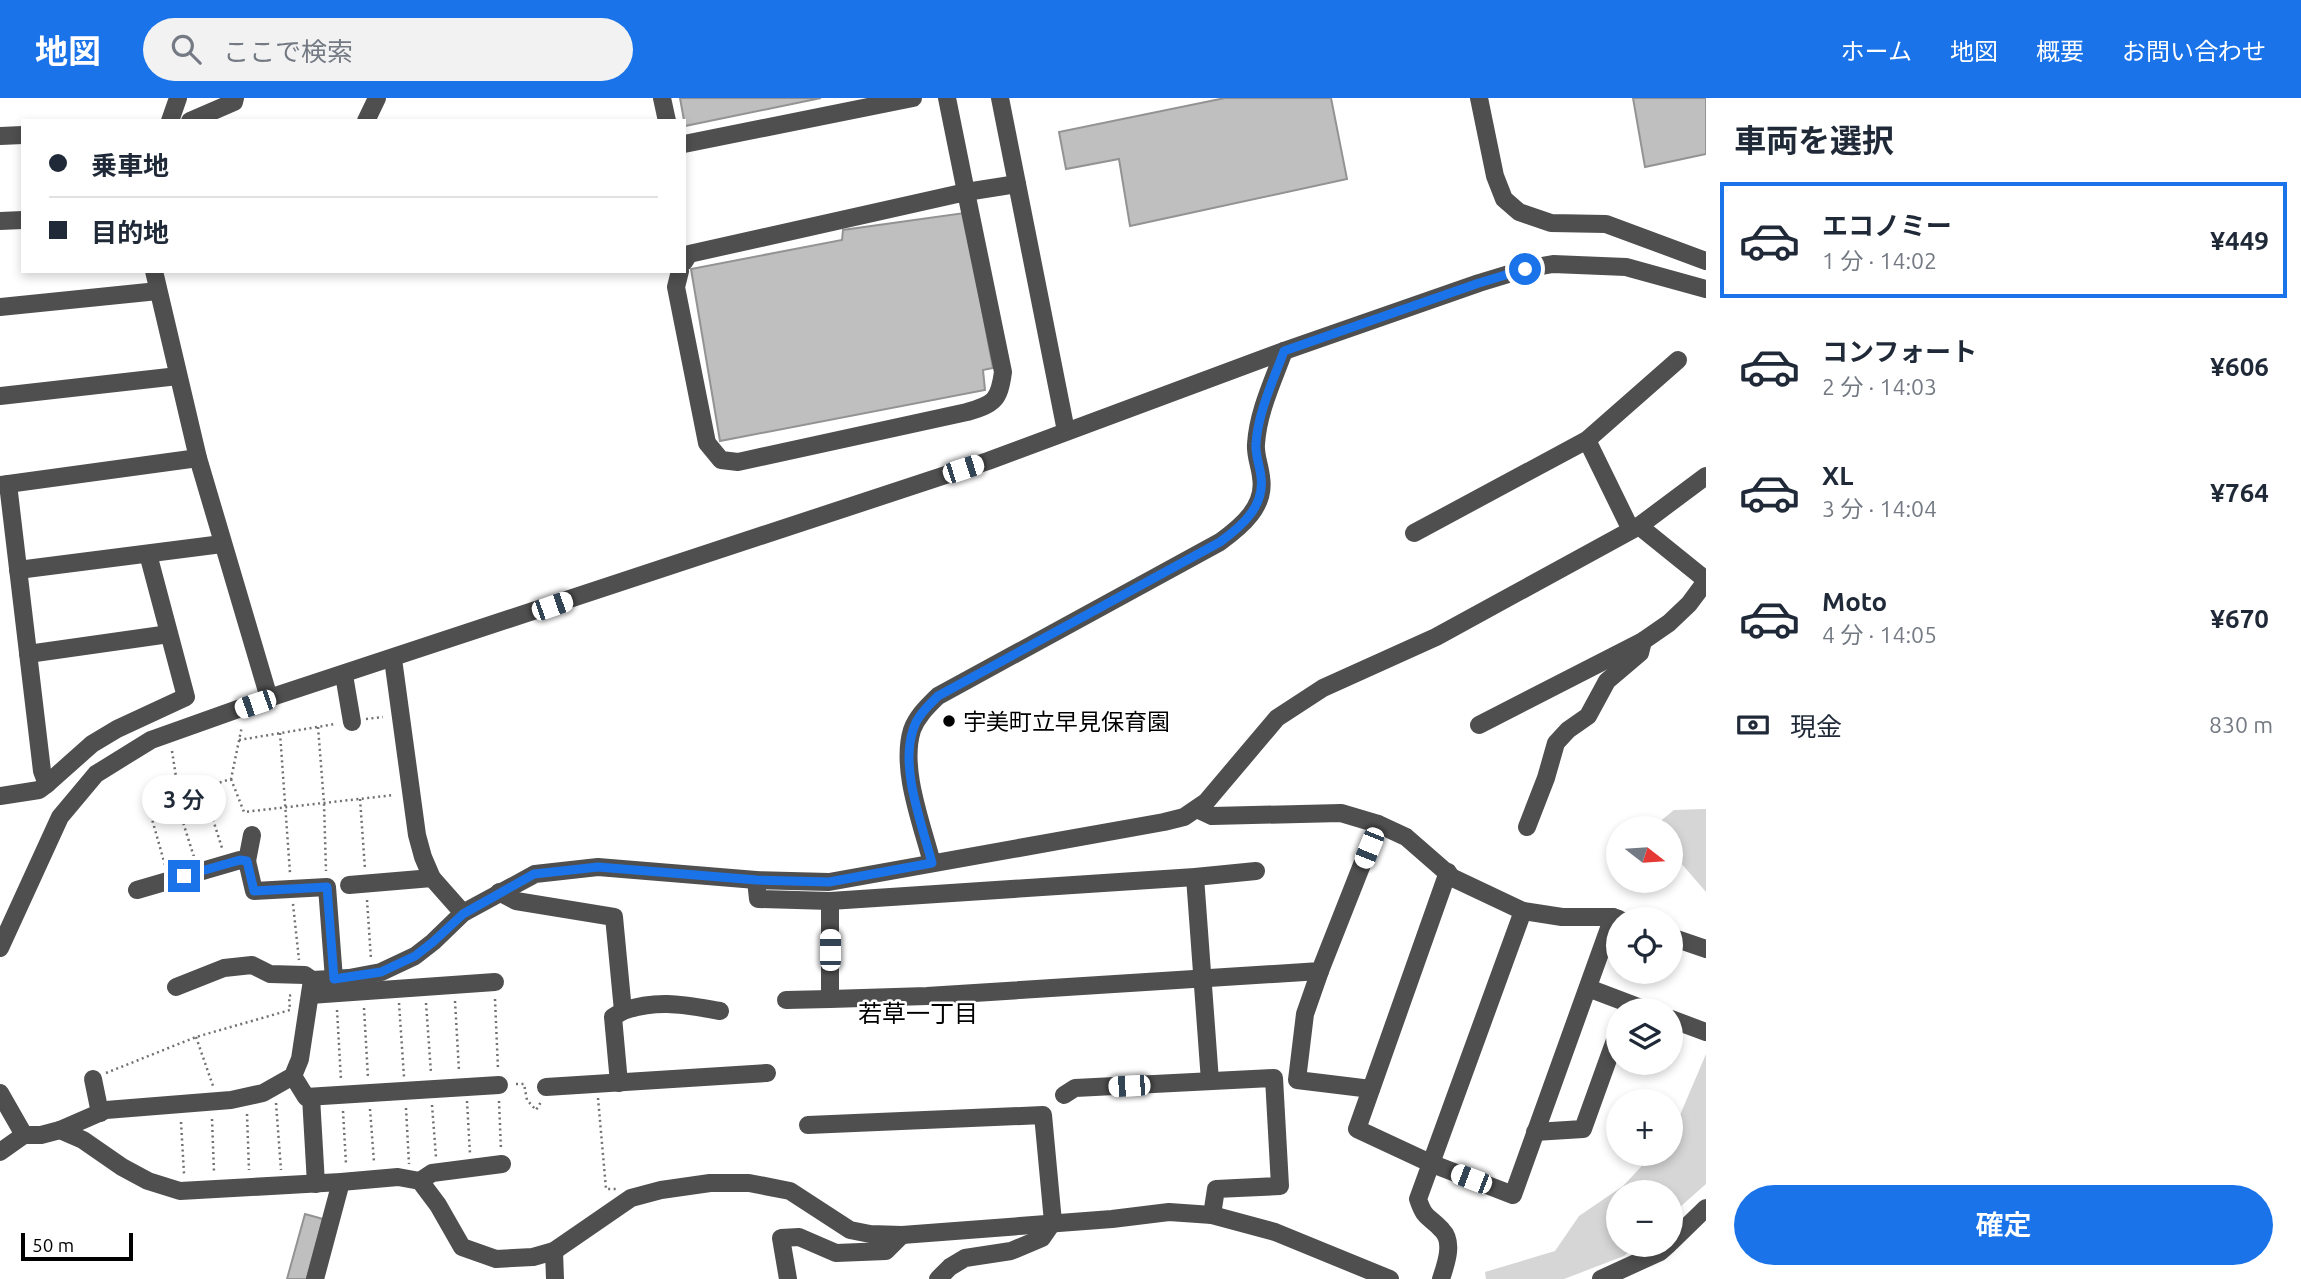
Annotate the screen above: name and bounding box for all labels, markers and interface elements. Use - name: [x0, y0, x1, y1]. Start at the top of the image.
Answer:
- search box: [143, 18, 633, 81]
- icon: search: [167, 30, 205, 68]
- text: 地図: [35, 32, 101, 69]
- text: ここで検索: [223, 37, 353, 66]
- text: ホーム: [1841, 38, 1912, 65]
- text: 地図: [1950, 38, 1998, 65]
- text: 概要: [2036, 38, 2084, 65]
- text: お問い合わせ: [2122, 38, 2266, 65]
- text: 車両を選択: [1734, 122, 1894, 158]
- text: 乗車地: [91, 151, 169, 180]
- icon: car: [1738, 209, 1801, 272]
- text: エコノミー: [1822, 211, 1952, 240]
- text: 目的地: [91, 218, 169, 247]
- text: ¥449: [2210, 226, 2269, 255]
- text: 1 分 · 14:02: [1822, 248, 1937, 273]
- route start: [1509, 253, 1541, 285]
- icon: car: [1738, 335, 1801, 398]
- text: コンフォート: [1822, 337, 1977, 366]
- text: ¥606: [2210, 352, 2269, 381]
- text: 2 分 · 14:03: [1822, 374, 1937, 399]
- car: [940, 453, 987, 485]
- icon: car: [1738, 461, 1801, 524]
- text: XL: [1822, 461, 1853, 490]
- text: ¥764: [2210, 478, 2269, 507]
- text: 3 分 · 14:04: [1822, 496, 1937, 521]
- icon: car: [1738, 587, 1801, 650]
- text: Moto: [1822, 587, 1887, 616]
- car: [529, 589, 576, 623]
- text: ¥670: [2210, 604, 2269, 633]
- text: 4 分 · 14:05: [1822, 622, 1937, 647]
- car: [232, 687, 279, 721]
- icon: cash: [1734, 706, 1772, 744]
- place label: 宇美町立早見保育園: [963, 709, 1170, 734]
- text: 現金: [1790, 712, 1842, 741]
- text: 830 m: [2209, 712, 2273, 737]
- marker: 宇美町立早見保育園: [941, 713, 957, 729]
- callout: 3 分: [142, 774, 226, 824]
- text: 3 分: [163, 787, 205, 812]
- north arrow: [1606, 816, 1684, 892]
- map controls: [1606, 816, 1683, 1257]
- car: [1352, 825, 1387, 871]
- route end: [168, 860, 200, 892]
- button: locate: [1606, 907, 1683, 984]
- car: [820, 929, 841, 971]
- button: layers: [1606, 998, 1683, 1075]
- district label: 若草一丁目: [858, 1000, 978, 1027]
- car: [1108, 1074, 1151, 1098]
- button: +: [1606, 1089, 1683, 1166]
- car: [1448, 1162, 1495, 1196]
- button: −: [1606, 1180, 1683, 1257]
- button: 確定: [1734, 1185, 2273, 1265]
- scale bar: [21, 1230, 133, 1262]
- text: 50 m: [32, 1234, 74, 1256]

